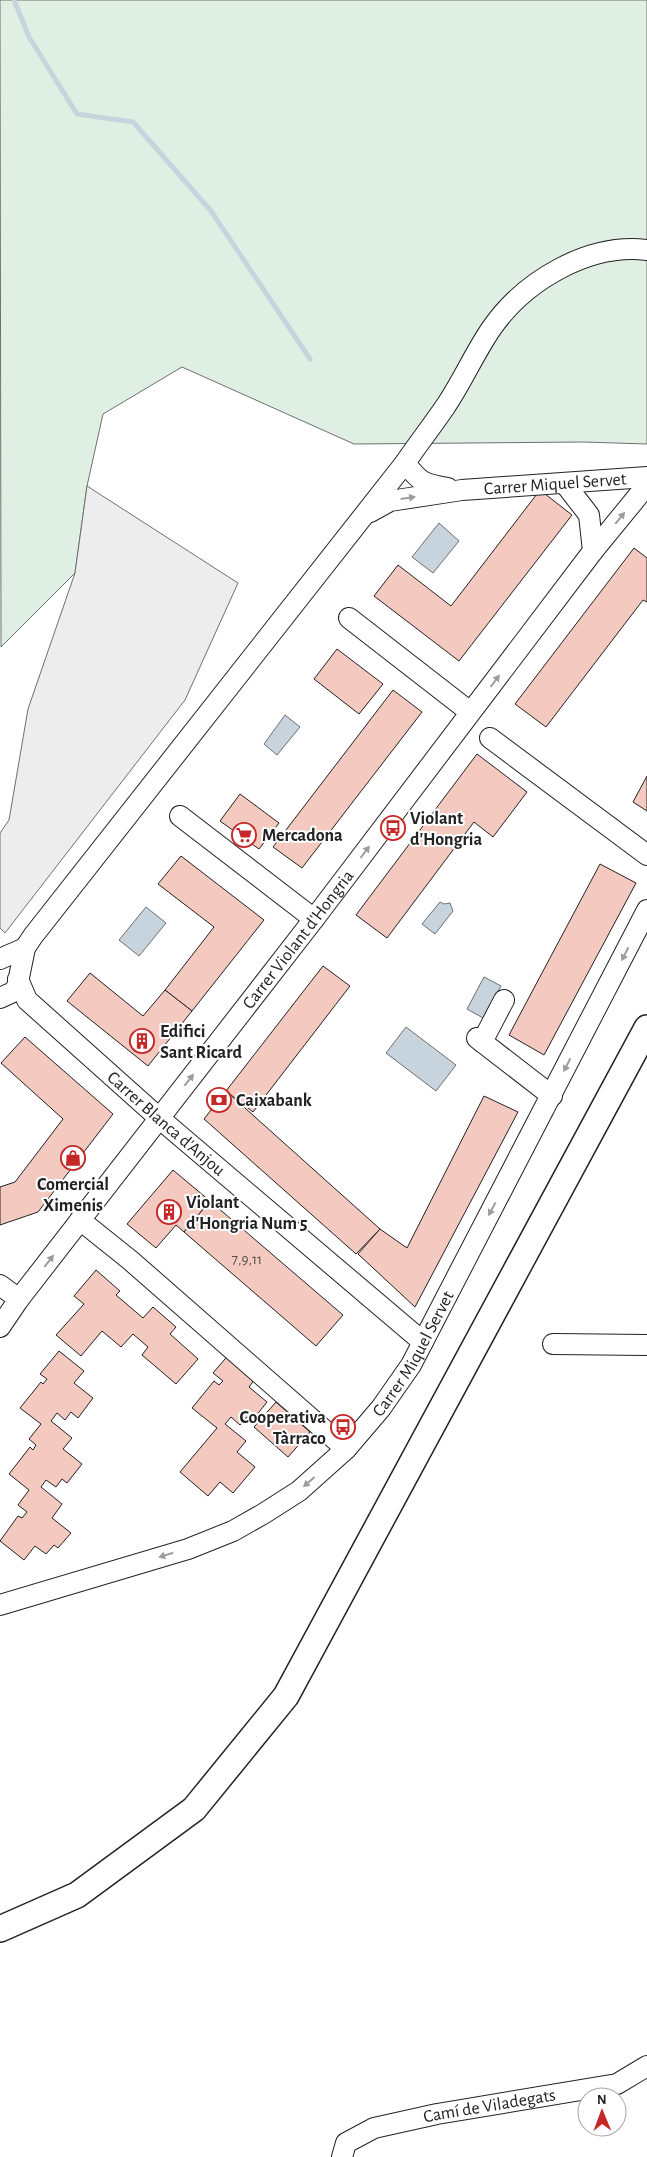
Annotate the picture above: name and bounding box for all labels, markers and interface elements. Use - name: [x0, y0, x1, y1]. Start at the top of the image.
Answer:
- street label: Carrer Miquel Servet: [483, 470, 627, 498]
- one-way arrow: [401, 494, 417, 502]
- one-way arrow: [614, 512, 625, 525]
- one-way arrow: [489, 675, 500, 688]
- place label: Violant d'Hongria: [410, 810, 483, 849]
- bus stop icon: Violant d'Hongria: [380, 815, 406, 841]
- supermarket icon: Mercadona: [231, 822, 257, 848]
- place label: Mercadona: [262, 827, 343, 845]
- one-way arrow: [359, 846, 370, 859]
- street label: Carrer Violant d'Hongria: [240, 867, 358, 1013]
- one-way arrow: [621, 946, 629, 961]
- place label: Edifici Sant Ricard: [160, 1023, 242, 1062]
- building icon: Edifici Sant Ricard: [129, 1028, 155, 1054]
- one-way arrow: [563, 1058, 571, 1072]
- street label: Carrer Blanca d'Anjou: [103, 1068, 228, 1180]
- one-way arrow: [184, 1074, 195, 1087]
- bank icon: Caixabank: [206, 1087, 232, 1113]
- place label: Caixabank: [236, 1092, 312, 1110]
- shop icon: Comercial Ximenis: [60, 1145, 86, 1171]
- place label: Comercial Ximenis: [37, 1176, 109, 1215]
- place label: Violant d'Hongria Num 5: [186, 1194, 308, 1233]
- building icon: Violant d'Hongria Num 5: [156, 1199, 182, 1225]
- one-way arrow: [488, 1202, 496, 1216]
- house number: 7,9,11: [232, 1252, 262, 1267]
- one-way arrow: [43, 1255, 54, 1268]
- street label: Carrer Miquel Servet: [370, 1288, 458, 1421]
- place label: Cooperativa Tàrraco: [239, 1409, 326, 1448]
- bus stop icon: Cooperativa Tàrraco: [330, 1414, 356, 1440]
- one-way arrow: [303, 1476, 316, 1487]
- one-way arrow: [158, 1552, 173, 1560]
- street label: Camí de Viladegats: [422, 2086, 557, 2127]
- north arrow: [577, 2087, 627, 2137]
- text: N: [597, 2093, 607, 2107]

